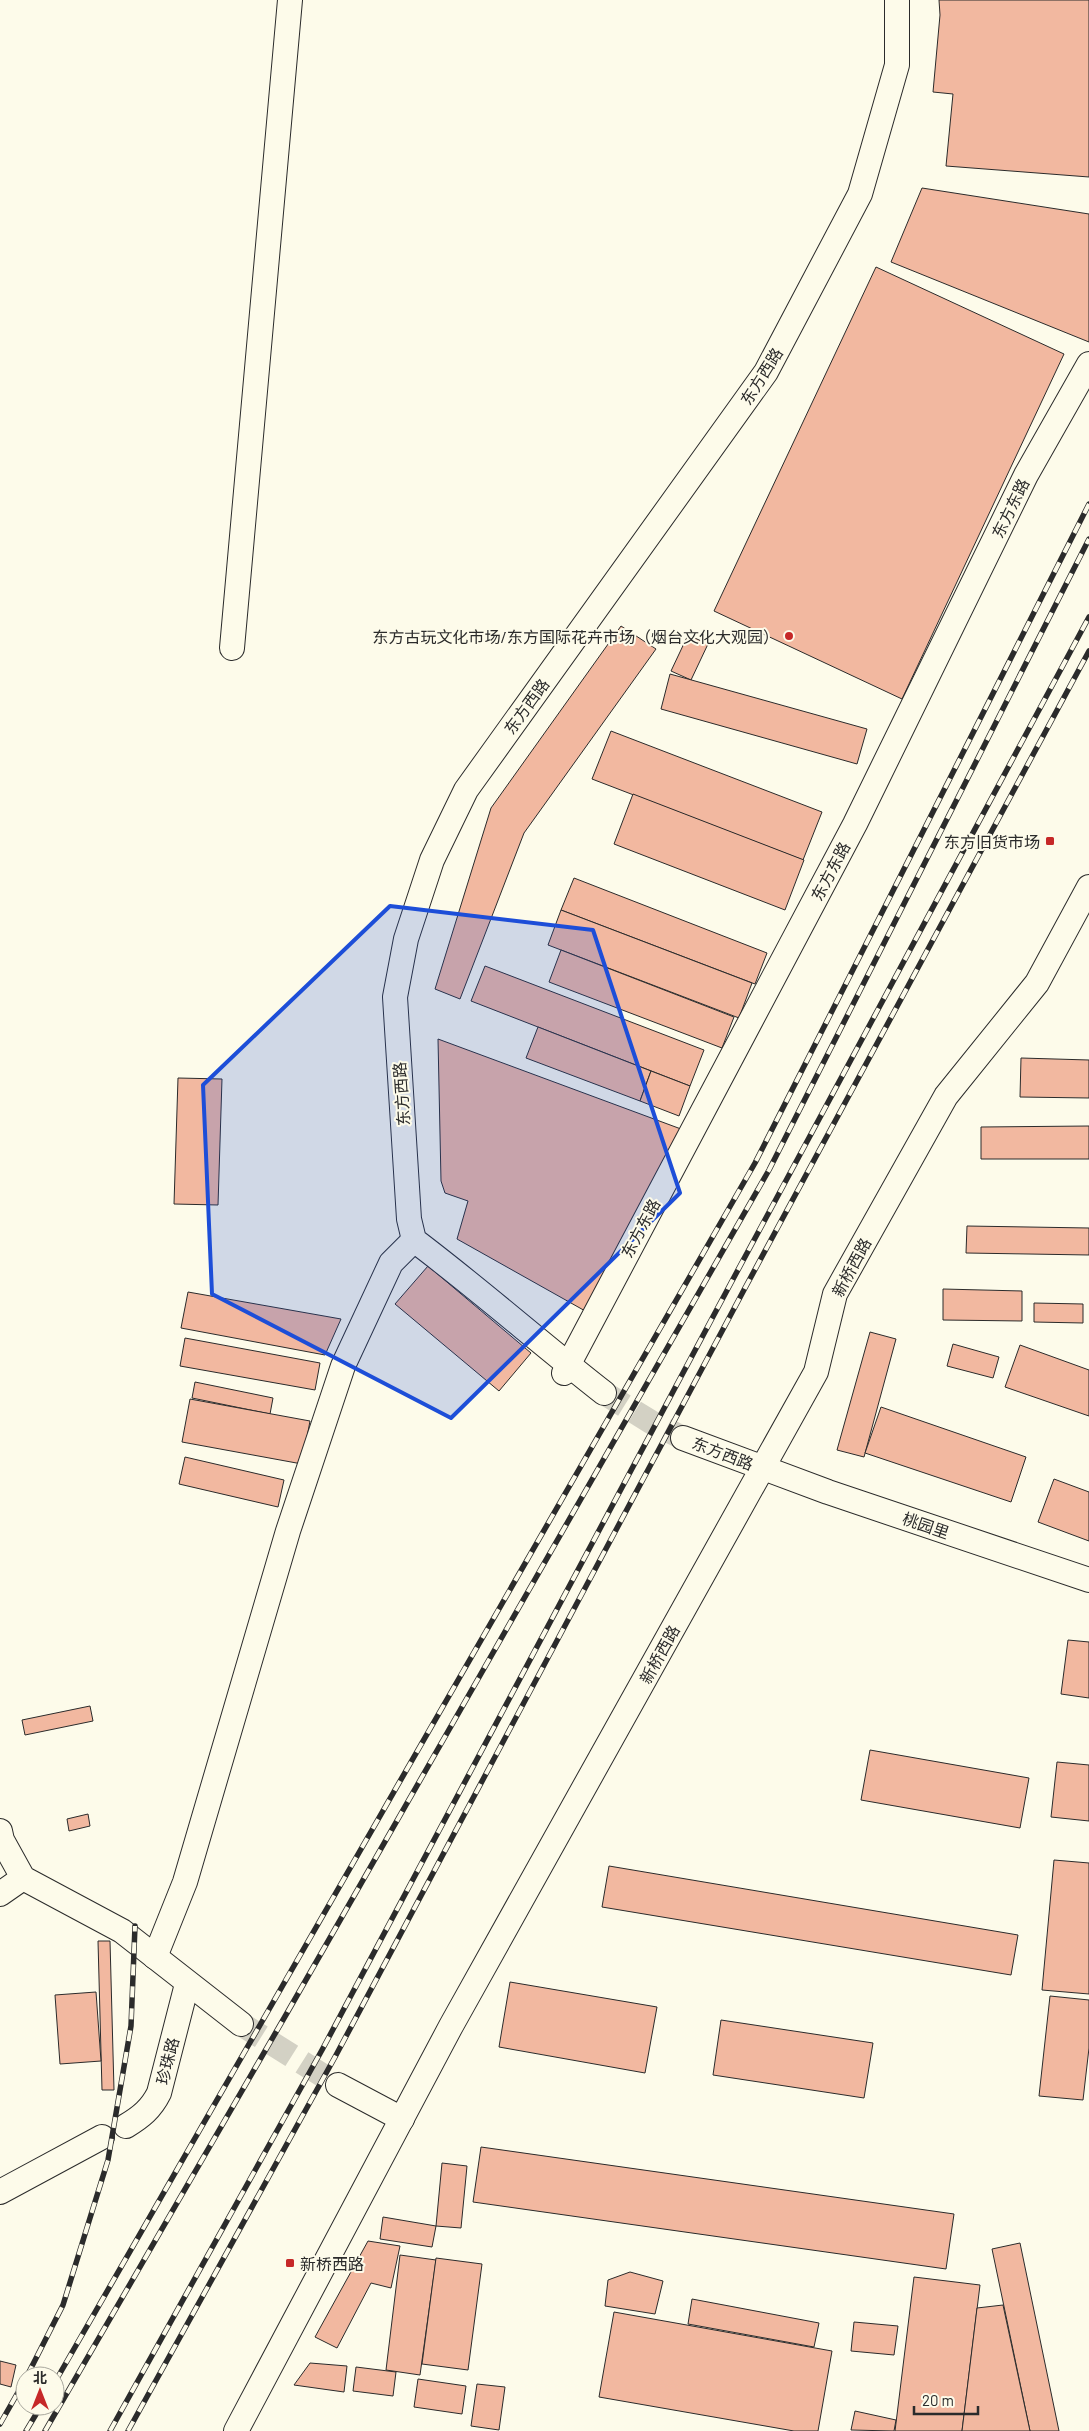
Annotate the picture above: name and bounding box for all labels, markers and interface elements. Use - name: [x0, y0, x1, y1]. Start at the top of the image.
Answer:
- street label: 东方西路: [736, 344, 786, 408]
- street label: 东方东路: [987, 475, 1033, 541]
- place label: 东方古玩文化市场/东方国际花卉市场（烟台文化大观园）: [373, 627, 779, 646]
- marker: 东方古玩文化市场/东方国际花卉市场（烟台文化大观园）: [783, 630, 795, 642]
- street label: 东方西路: [500, 675, 552, 737]
- place label: 东方旧货市场: [944, 832, 1040, 851]
- marker: 东方旧货市场: [1044, 835, 1056, 847]
- street label: 东方东路: [807, 838, 853, 904]
- street label: 东方西路: [389, 1061, 413, 1127]
- street label: 东方东路: [617, 1195, 663, 1261]
- street label: 新桥西路: [828, 1234, 874, 1300]
- street label: 东方西路: [690, 1433, 756, 1473]
- street label: 桃园里: [900, 1508, 952, 1542]
- street label: 新桥西路: [635, 1621, 683, 1687]
- street label: 珍珠路: [152, 2035, 182, 2087]
- place label: 新桥西路: [300, 2254, 364, 2273]
- marker: 新桥西路: [284, 2257, 296, 2269]
- north arrow: [15, 2366, 65, 2416]
- text: 北: [33, 2369, 47, 2386]
- scale bar: [914, 2384, 978, 2416]
- text: 20 m: [922, 2391, 954, 2409]

